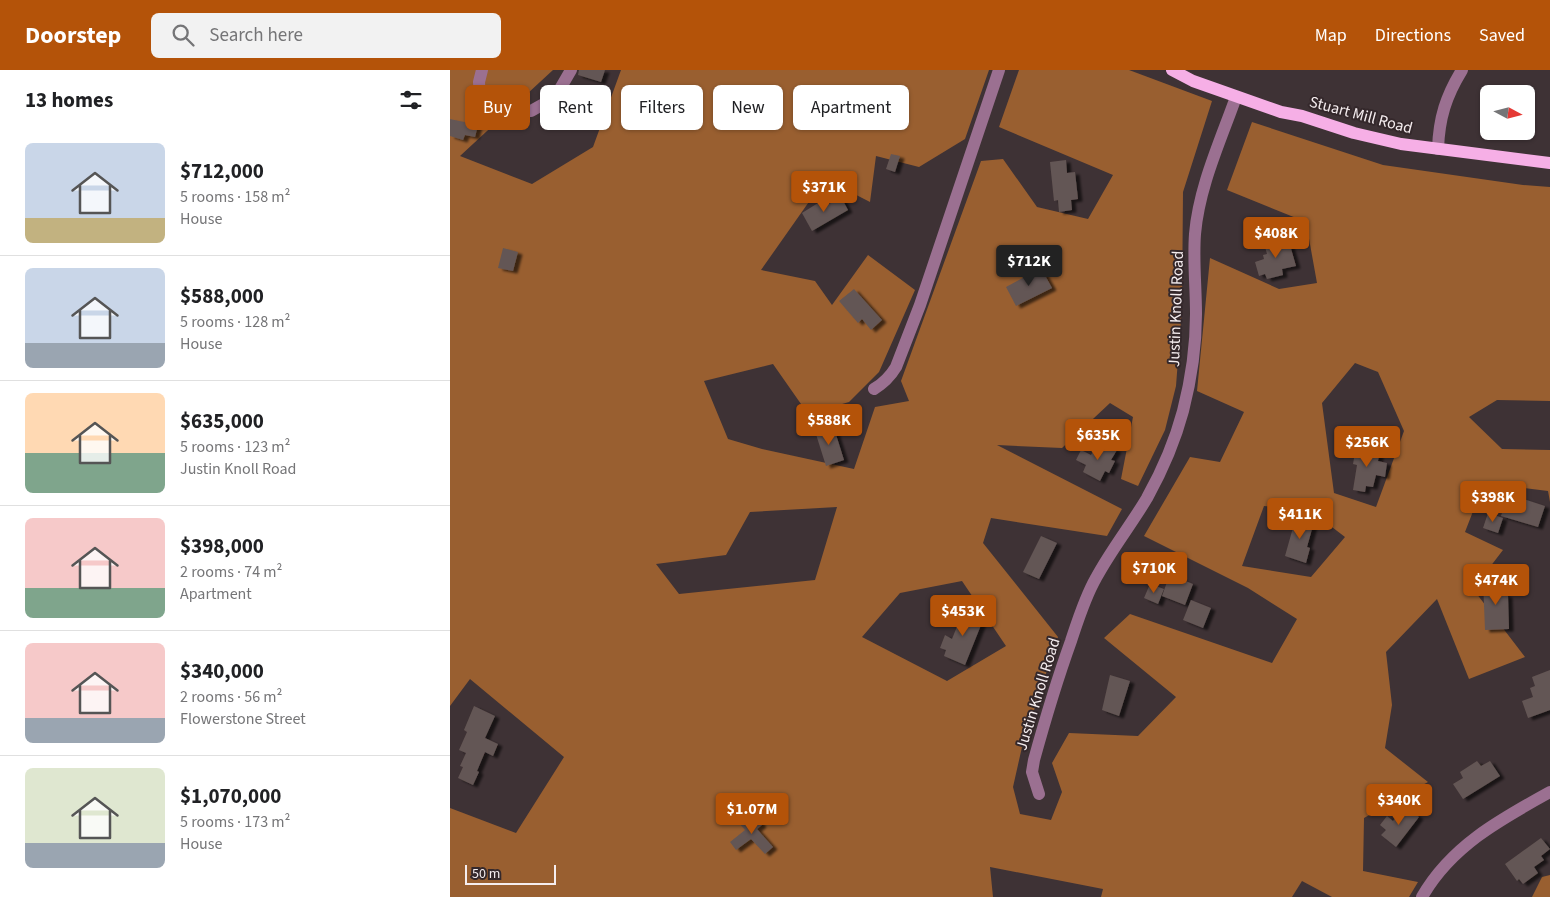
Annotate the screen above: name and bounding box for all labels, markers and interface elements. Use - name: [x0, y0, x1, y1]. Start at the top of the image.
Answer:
- search box: [151, 13, 501, 58]
- text: Doorstep: [25, 18, 121, 53]
- icon: search: [169, 21, 197, 49]
- text: Search here: [209, 22, 303, 49]
- text: Map: [1315, 23, 1347, 48]
- text: Directions: [1375, 23, 1451, 48]
- text: Saved: [1479, 23, 1525, 48]
- text: 13 homes: [25, 85, 113, 115]
- chip: Buy: [465, 85, 530, 130]
- chip: Rent: [540, 85, 611, 130]
- chip: Filters: [621, 85, 703, 130]
- chip: New: [713, 85, 783, 130]
- chip: Apartment: [793, 85, 909, 130]
- north arrow: [1480, 85, 1535, 140]
- map controls: [1480, 85, 1535, 140]
- icon: filters: [397, 86, 425, 114]
- street label: Stuart Mill Road: [1307, 91, 1415, 139]
- text: $712,000: [180, 156, 264, 186]
- icon: home: [65, 163, 125, 223]
- pin: $371K: [789, 170, 859, 213]
- text: $371K: [802, 176, 846, 198]
- text: 5 rooms · 158 m²: [180, 186, 290, 208]
- text: House: [180, 208, 222, 230]
- pin: $408K: [1241, 216, 1311, 259]
- text: $408K: [1254, 222, 1298, 244]
- pin: $712K: [994, 244, 1064, 287]
- text: $712K: [1007, 250, 1051, 272]
- street label: Justin Knoll Road: [1163, 250, 1189, 368]
- text: $588,000: [180, 281, 264, 311]
- icon: home: [65, 288, 125, 348]
- text: 5 rooms · 128 m²: [180, 311, 290, 333]
- text: House: [180, 333, 222, 355]
- pin: $588K: [794, 404, 864, 446]
- text: $635,000: [180, 406, 264, 436]
- text: $588K: [807, 409, 851, 431]
- icon: home: [65, 413, 125, 473]
- pin: $635K: [1063, 418, 1133, 461]
- text: $635K: [1076, 424, 1120, 446]
- pin: $256K: [1332, 426, 1402, 468]
- text: $256K: [1345, 431, 1389, 453]
- text: 5 rooms · 123 m²: [180, 436, 290, 458]
- text: Justin Knoll Road: [180, 458, 296, 480]
- pin: $398K: [1458, 480, 1528, 523]
- text: $398K: [1471, 486, 1515, 508]
- pin: $411K: [1265, 498, 1335, 540]
- text: $411K: [1278, 503, 1322, 525]
- text: $398,000: [180, 531, 264, 561]
- icon: home: [65, 538, 125, 598]
- pin: $710K: [1119, 552, 1189, 594]
- text: $710K: [1132, 557, 1176, 579]
- text: 2 rooms · 74 m²: [180, 561, 282, 583]
- pin: $474K: [1461, 564, 1531, 606]
- text: $474K: [1474, 569, 1518, 591]
- text: Apartment: [180, 583, 252, 605]
- pin: $453K: [928, 594, 998, 637]
- text: $453K: [941, 600, 985, 622]
- street label: Justin Knoll Road: [1010, 635, 1066, 753]
- text: $340,000: [180, 656, 264, 686]
- icon: home: [65, 663, 125, 723]
- text: 2 rooms · 56 m²: [180, 686, 282, 708]
- text: Flowerstone Street: [180, 708, 306, 730]
- text: $1,070,000: [180, 781, 281, 811]
- pin: $340K: [1364, 784, 1434, 826]
- icon: home: [65, 788, 125, 848]
- text: $340K: [1377, 789, 1421, 811]
- pin: $1.07M: [711, 792, 793, 835]
- text: $1.07M: [727, 798, 777, 820]
- text: 5 rooms · 173 m²: [180, 811, 290, 833]
- text: House: [180, 833, 222, 855]
- scale bar: [465, 862, 556, 885]
- text: 50 m: [472, 864, 500, 884]

